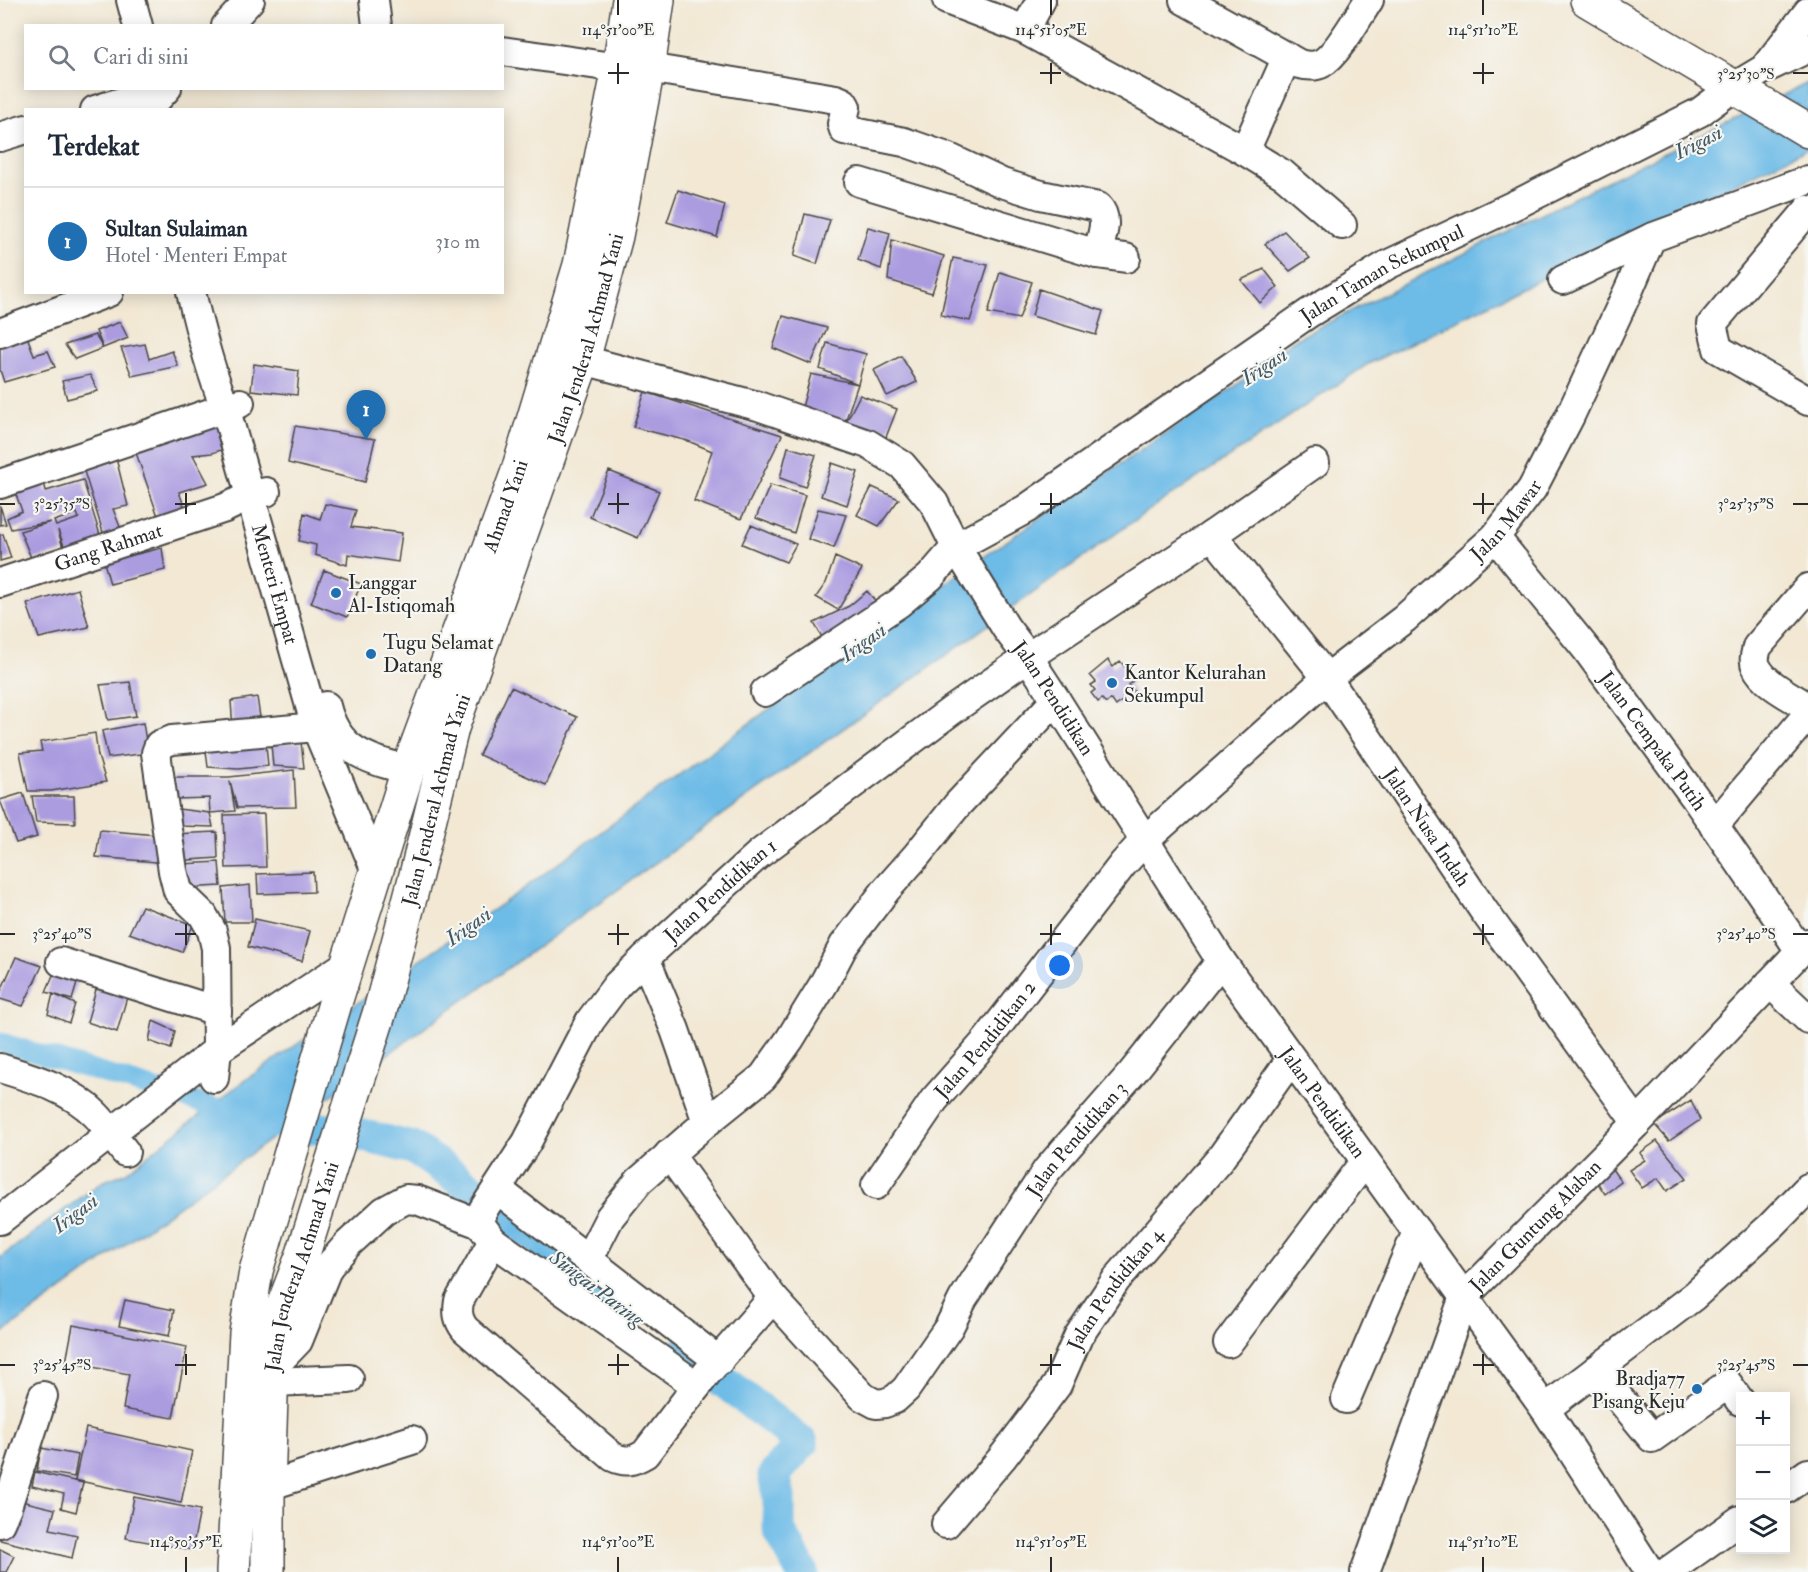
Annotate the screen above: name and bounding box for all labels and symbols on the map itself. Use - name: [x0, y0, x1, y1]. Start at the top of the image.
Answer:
- text: 114°51'00"E: [582, 21, 654, 40]
- text: 114°51'05"E: [1015, 21, 1087, 40]
- text: 114°51'10"E: [1448, 21, 1518, 40]
- text: 3°25'30"S: [1717, 65, 1775, 84]
- water label: Irigasi: [1669, 119, 1727, 166]
- street label: Jalan Taman Sekumpul: [1294, 219, 1468, 329]
- street label: Jalan Jenderal Achmad Yani: [542, 230, 629, 448]
- water label: Irigasi: [1235, 341, 1293, 392]
- pin: 1: [346, 390, 386, 440]
- street label: Ahmad Yani: [477, 457, 534, 557]
- street label: Jalan Mawar: [1464, 475, 1548, 567]
- text: 3°25'35"S: [34, 495, 90, 514]
- text: 3°25'35"S: [1718, 495, 1774, 514]
- street label: Gang Rahmat: [51, 518, 166, 577]
- street label: Menteri Empat: [246, 521, 304, 648]
- place label: Langgar Al-Istiqomah: [347, 570, 456, 618]
- marker: Langgar Al-Istiqomah: [329, 586, 343, 600]
- water label: Irigasi: [834, 616, 892, 669]
- place label: Tugu Selamat Datang: [383, 630, 494, 678]
- street label: Jalan Pendidikan: [1006, 635, 1100, 760]
- marker: Tugu Selamat Datang: [364, 647, 378, 661]
- place label: Kantor Kelurahan Sekumpul: [1124, 660, 1266, 709]
- street label: Jalan Cempaka Putih: [1593, 665, 1712, 816]
- marker: Kantor Kelurahan Sekumpul: [1105, 676, 1119, 690]
- street label: Jalan Jenderal Achmad Yani: [396, 691, 476, 910]
- street label: Jalan Nusa Indah: [1377, 762, 1476, 892]
- street label: Jalan Pendidikan 1: [658, 833, 782, 948]
- water label: Irigasi: [439, 900, 497, 953]
- text: 3°25'40"S: [32, 925, 92, 944]
- text: 3°25'40"S: [1716, 925, 1776, 944]
- your location: [1045, 951, 1074, 980]
- street label: Jalan Pendidikan 2: [928, 975, 1041, 1105]
- street label: Jalan Pendidikan: [1273, 1041, 1371, 1163]
- street label: Jalan Pendidikan 3: [1020, 1076, 1132, 1203]
- street label: Jalan Guntung Alaban: [1463, 1154, 1607, 1298]
- street label: Jalan Jenderal Achmad Yani: [259, 1158, 345, 1374]
- water label: Irigasi: [46, 1187, 104, 1240]
- street label: Jalan Pendidikan 4: [1061, 1222, 1169, 1355]
- water label: Sungai Paring: [543, 1243, 650, 1334]
- text: 3°25'45"S: [33, 1356, 91, 1375]
- text: 3°25'45"S: [1717, 1356, 1775, 1375]
- place label: Bradja77 Pisang Keju: [1592, 1366, 1685, 1414]
- marker: Bradja77 Pisang Keju: [1690, 1382, 1704, 1396]
- text: 114°50'55"E: [150, 1533, 223, 1552]
- text: 114°51'00"E: [582, 1533, 654, 1552]
- text: 114°51'05"E: [1015, 1533, 1087, 1552]
- text: 114°51'10"E: [1448, 1533, 1518, 1552]

